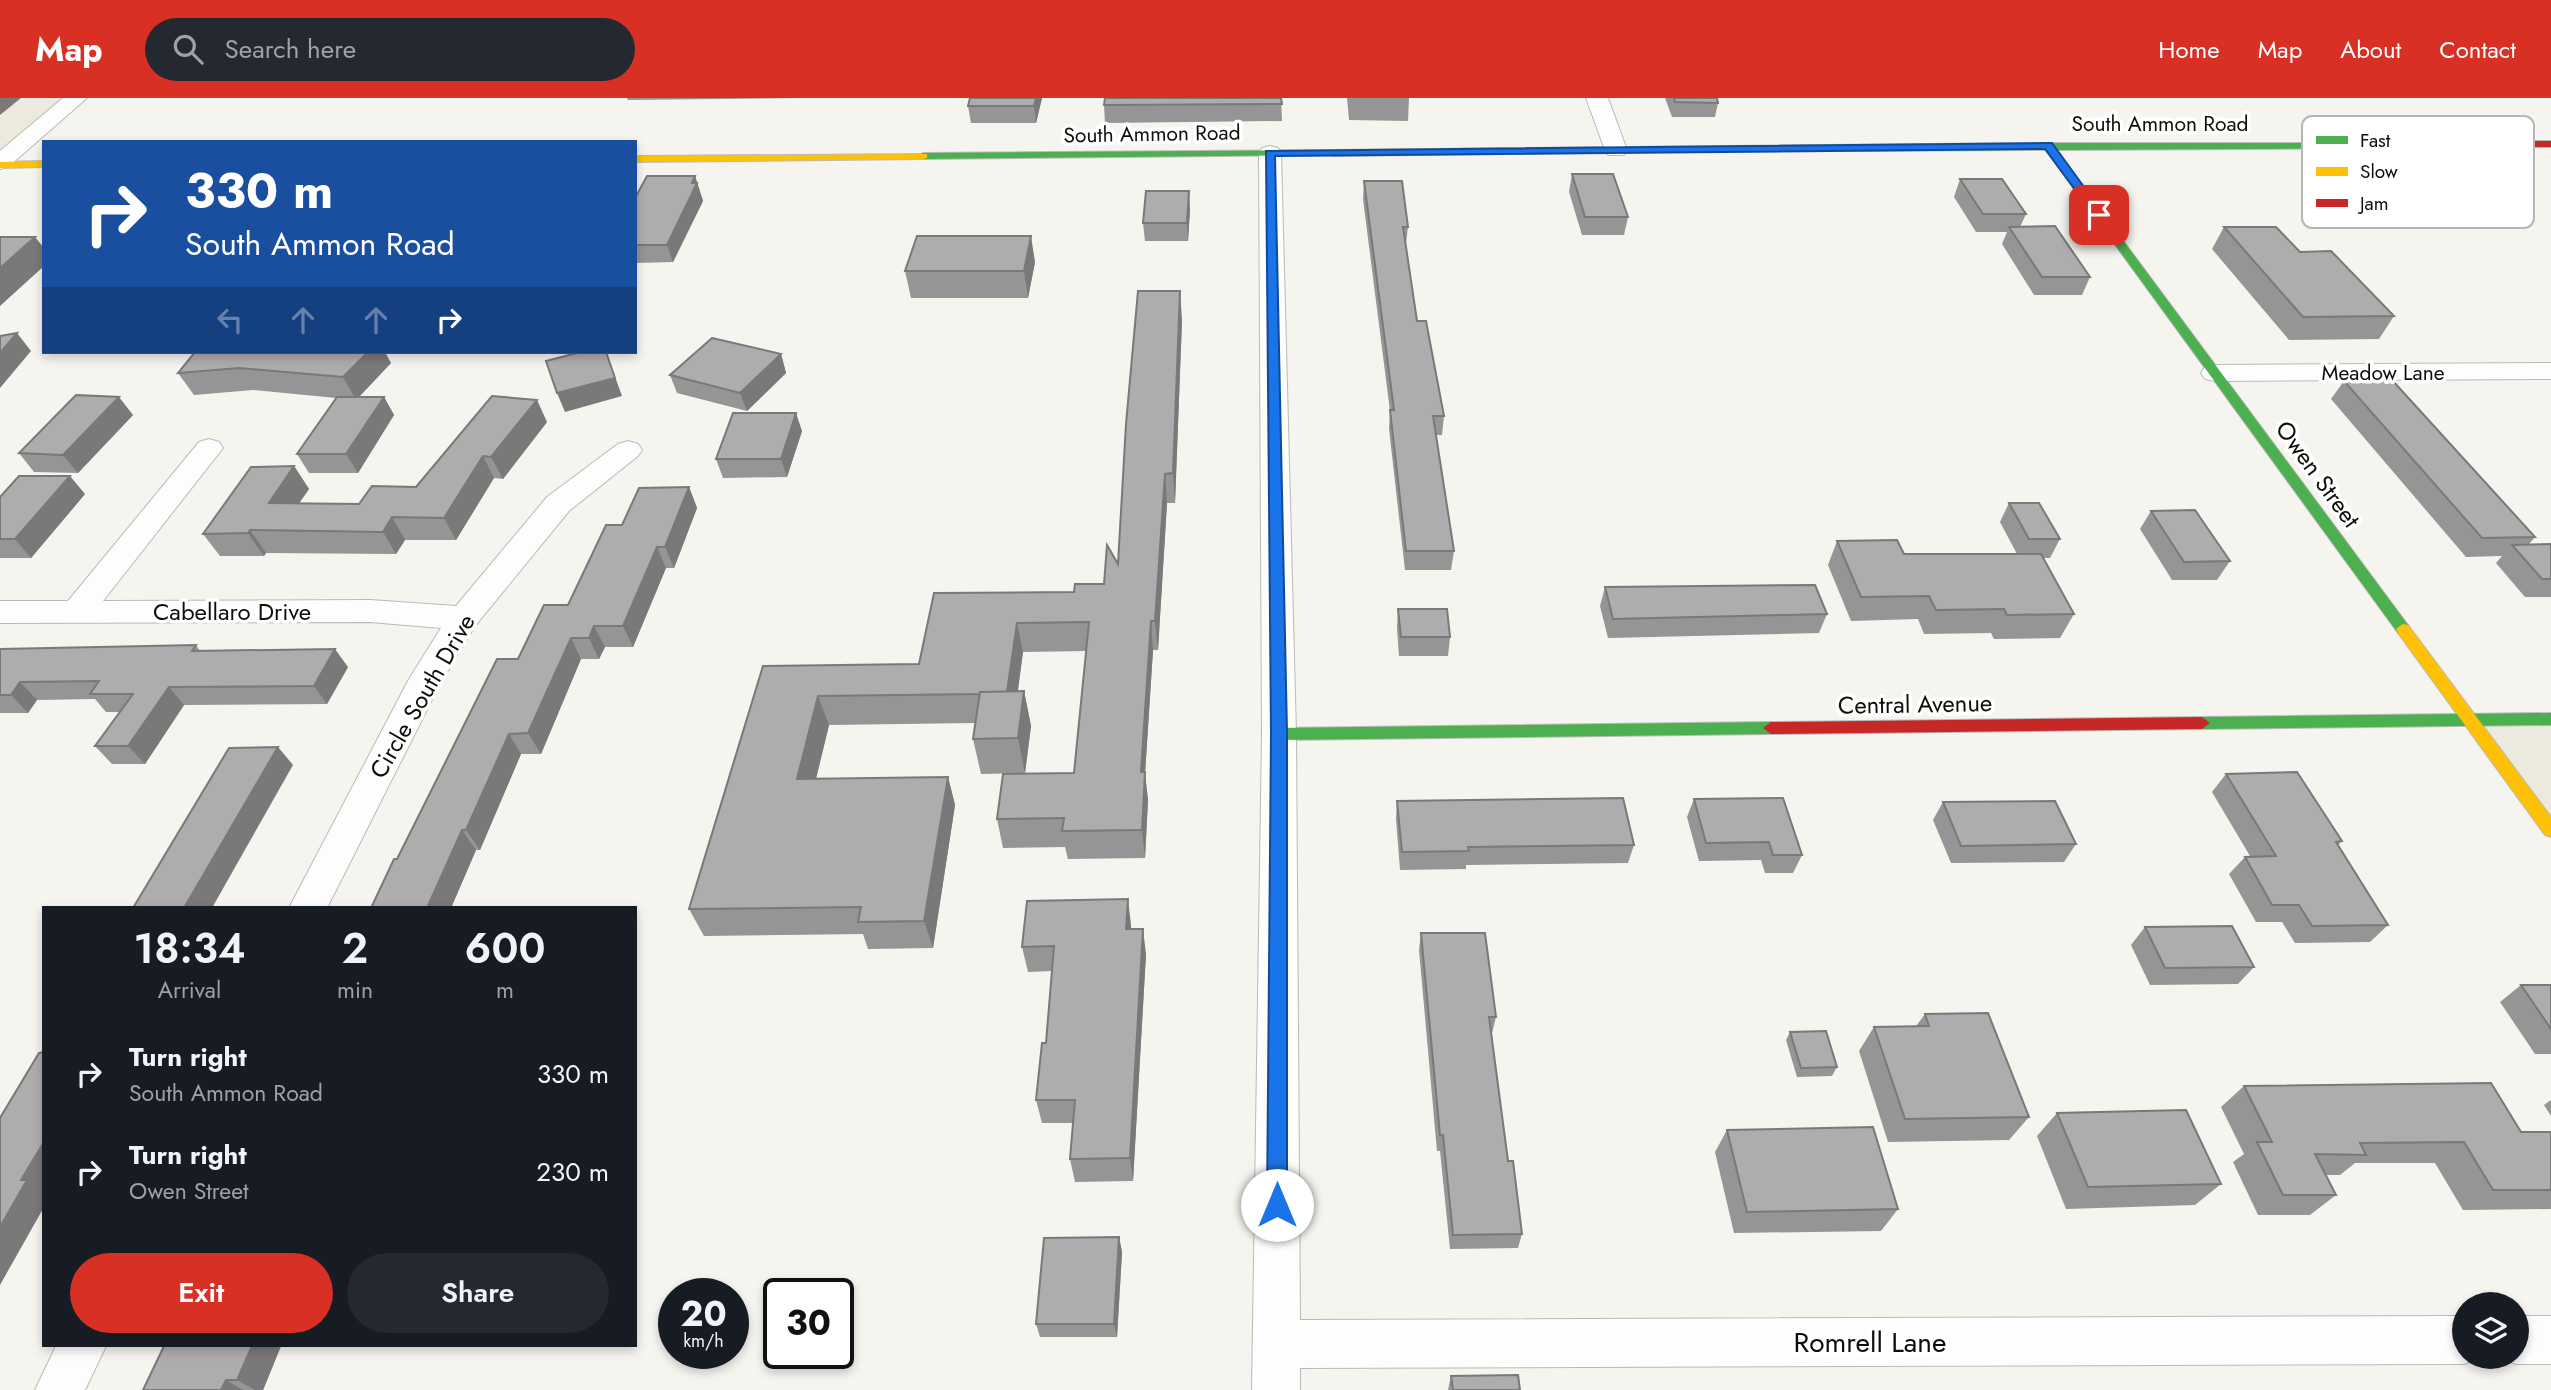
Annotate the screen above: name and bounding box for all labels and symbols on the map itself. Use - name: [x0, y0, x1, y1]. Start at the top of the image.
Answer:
- street label: South Ammon Road: [2071, 109, 2249, 139]
- legend: [2302, 116, 2534, 228]
- street label: South Ammon Road: [1063, 117, 1241, 151]
- text: Fast: [2360, 127, 2391, 154]
- text: Slow: [2360, 158, 2398, 185]
- pin: [2069, 185, 2129, 245]
- text: Jam: [2357, 190, 2389, 217]
- street label: Meadow Lane: [2321, 358, 2445, 388]
- street label: Owen Street: [2267, 413, 2369, 535]
- street label: Cabellaro Drive: [153, 594, 311, 629]
- street label: Circle South Drive: [361, 607, 483, 785]
- street label: Central Avenue: [1837, 685, 1993, 723]
- position arrow: [1240, 1168, 1314, 1242]
- speed limit sign: 30: [763, 1278, 854, 1369]
- street label: Romrell Lane: [1794, 1322, 1946, 1363]

